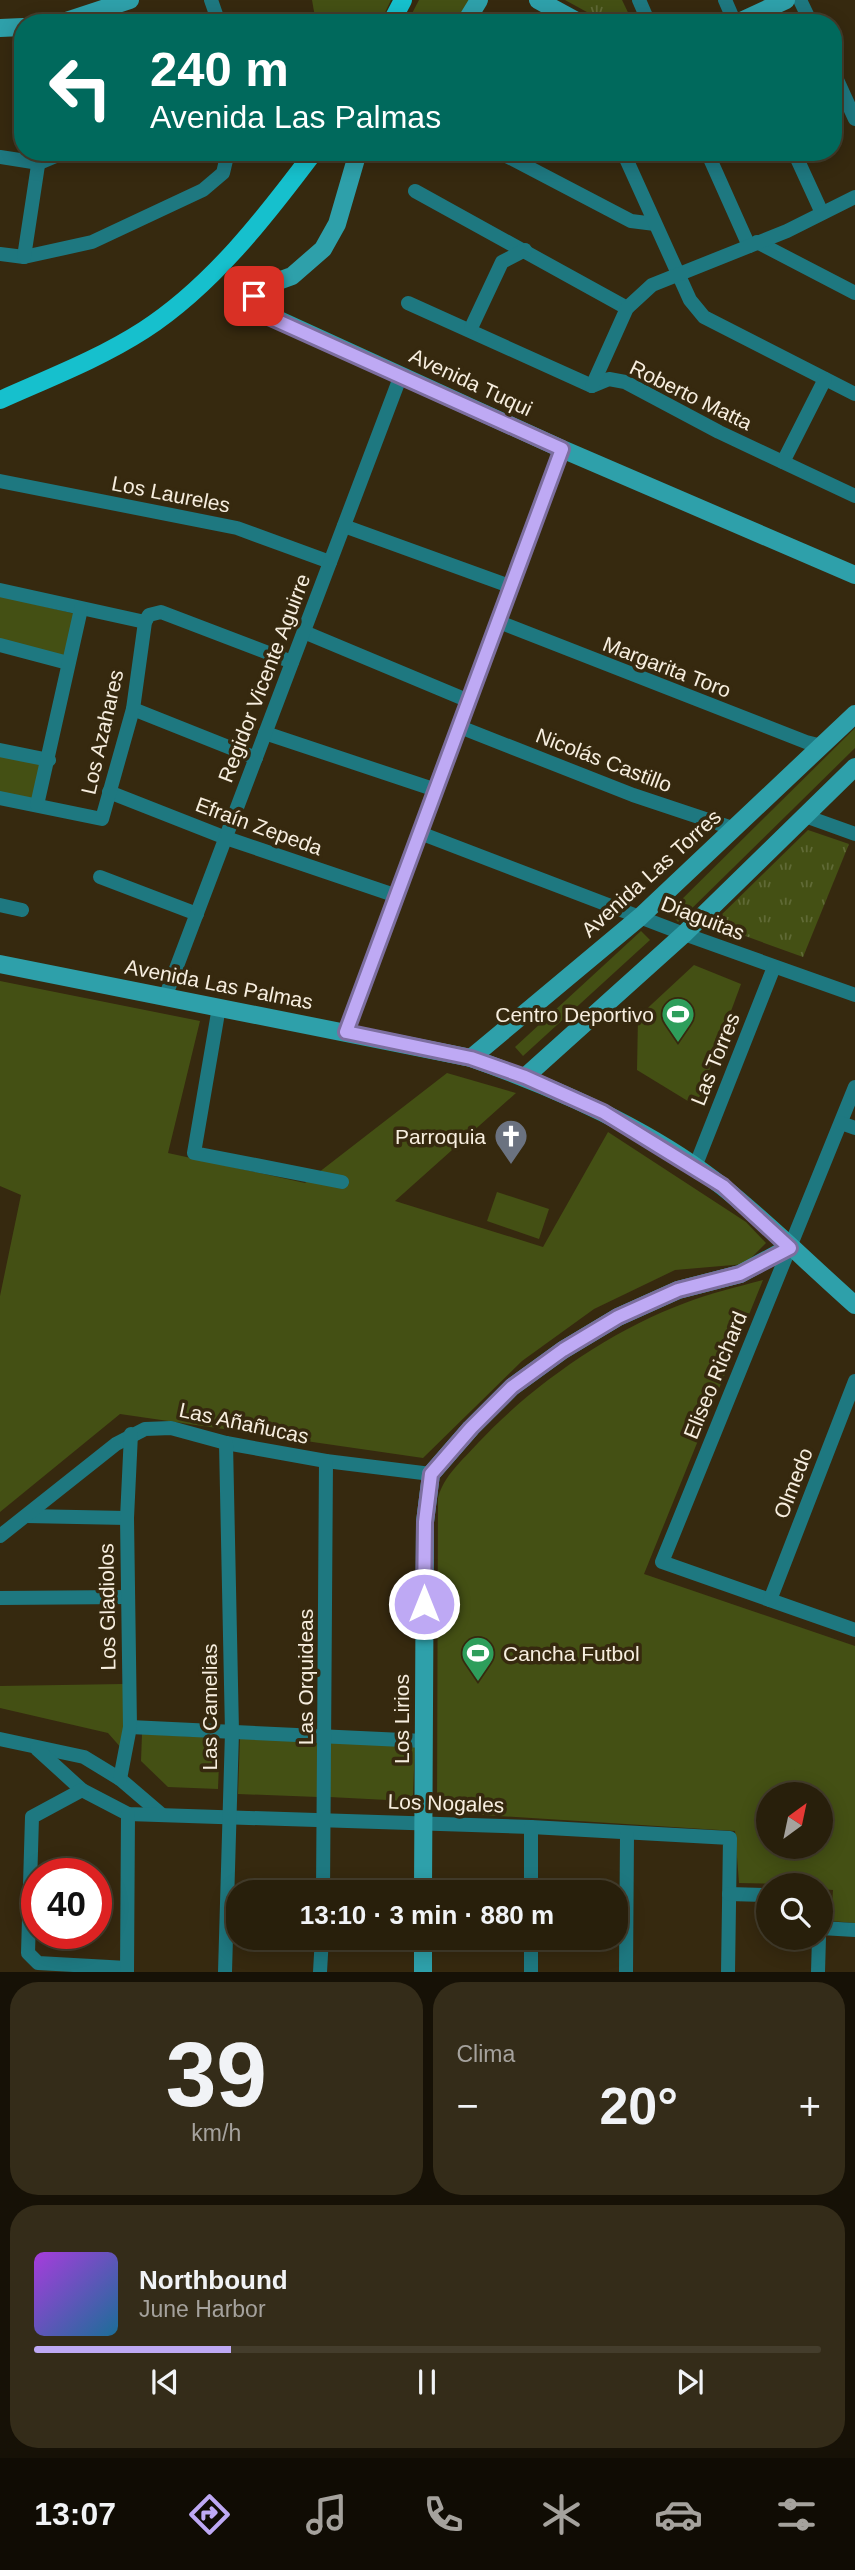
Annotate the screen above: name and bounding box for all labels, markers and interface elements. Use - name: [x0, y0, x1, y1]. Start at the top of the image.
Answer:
- icon: left: [35, 42, 126, 133]
- text: 240 m: [150, 42, 289, 96]
- text: Avenida Las Palmas: [150, 99, 441, 135]
- pin: [224, 266, 284, 326]
- icon: arrive: [235, 277, 273, 315]
- street label: Avenida Tuqui: [406, 344, 536, 420]
- street label: Roberto Matta: [626, 355, 756, 435]
- street label: Los Laureles: [110, 471, 232, 517]
- street label: Regidor Vicente Aguirre: [214, 571, 314, 785]
- street label: Margarita Toro: [600, 632, 734, 702]
- street label: Los Azahares: [76, 667, 128, 797]
- street label: Nicolás Castillo: [533, 724, 675, 796]
- street label: Efraín Zepeda: [193, 792, 326, 860]
- street label: Avenida Las Torres: [577, 805, 725, 941]
- street label: Diaguitas: [658, 892, 748, 944]
- street label: Avenida Las Palmas: [123, 954, 315, 1014]
- sports icon: Centro Deportivo: [659, 995, 697, 1044]
- place label: Centro Deportivo: [495, 1003, 654, 1026]
- street label: Las Torres: [686, 1009, 744, 1109]
- church icon: Parroquia: [492, 1117, 530, 1166]
- place label: Parroquia: [395, 1125, 486, 1148]
- street label: Eliseo Richard: [679, 1308, 751, 1442]
- street label: Las Añañucas: [177, 1398, 311, 1448]
- street label: Olmedo: [769, 1445, 817, 1521]
- street label: Los Gladiolos: [94, 1543, 120, 1671]
- position arrow: [387, 1567, 461, 1641]
- street label: Las Orquideas: [294, 1609, 317, 1745]
- sports icon: Cancha Futbol: [459, 1634, 497, 1683]
- place label: Cancha Futbol: [503, 1642, 640, 1665]
- street label: Las Camelias: [198, 1643, 221, 1771]
- street label: Los Lirios: [390, 1674, 413, 1764]
- north arrow: [756, 1782, 833, 1858]
- map controls: [756, 1782, 833, 1950]
- street label: Los Nogales: [387, 1789, 505, 1817]
- speed limit sign: 40: [21, 1858, 112, 1949]
- button: search: [756, 1873, 833, 1950]
- text: 13:10 · 3 min · 880 m: [300, 1900, 554, 1930]
- text: 39: [166, 2024, 267, 2125]
- text: Clima: [457, 2041, 515, 2067]
- text: 20°: [599, 2077, 678, 2135]
- text: −: [457, 2085, 479, 2127]
- text: +: [799, 2085, 821, 2127]
- text: km/h: [191, 2120, 241, 2146]
- text: Northbound: [139, 2265, 288, 2295]
- text: June Harbor: [139, 2296, 266, 2322]
- icon: previous: [146, 2363, 184, 2401]
- icon: pause: [408, 2363, 446, 2401]
- icon: next: [671, 2363, 709, 2401]
- icon: directions: [185, 2490, 234, 2539]
- icon: music: [302, 2490, 351, 2539]
- icon: phone: [419, 2490, 468, 2539]
- icon: climate: [537, 2490, 586, 2539]
- icon: car: [654, 2490, 703, 2539]
- icon: filters: [772, 2490, 821, 2539]
- text: 13:07: [34, 2496, 116, 2532]

